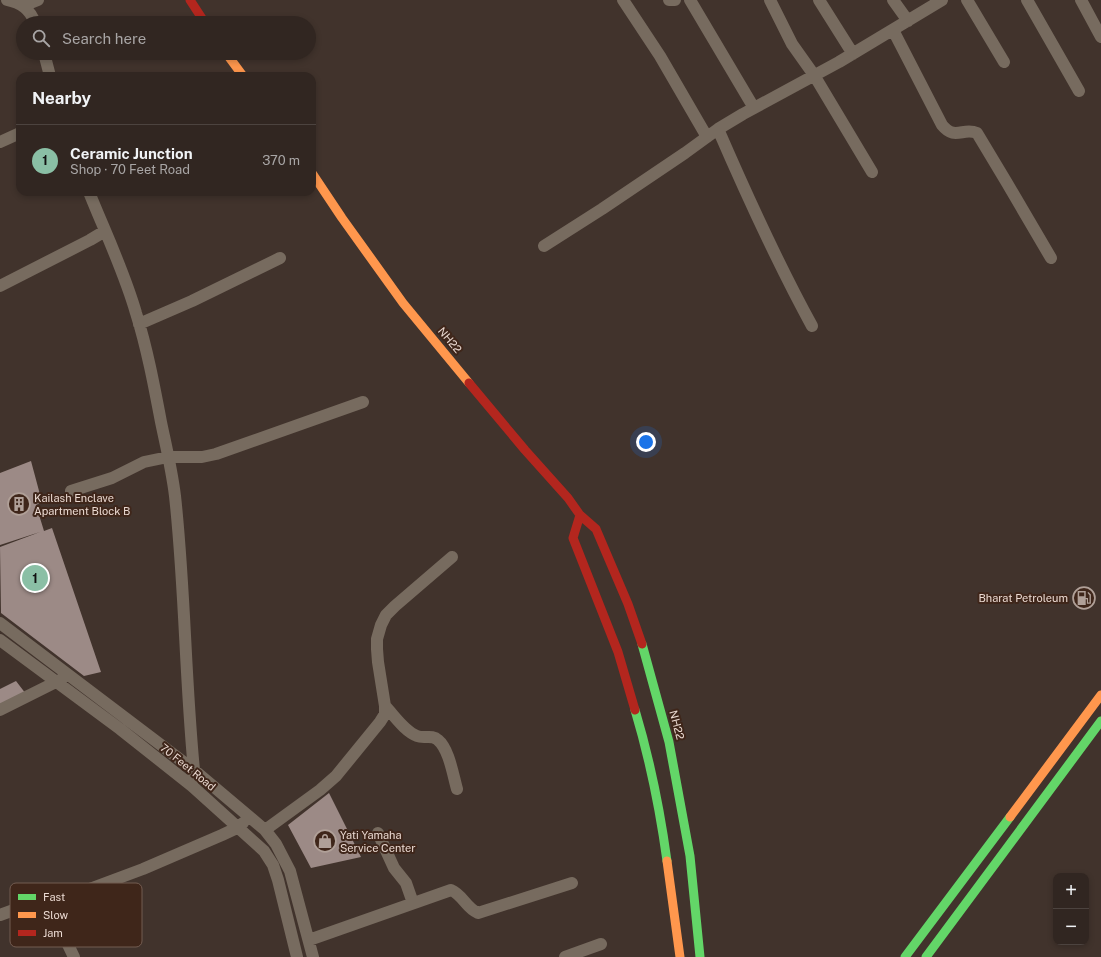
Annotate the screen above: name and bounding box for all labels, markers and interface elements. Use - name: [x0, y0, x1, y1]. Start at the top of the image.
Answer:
- search box: [16, 16, 316, 60]
- icon: search: [30, 27, 52, 49]
- text: Search here: [62, 30, 146, 47]
- text: Nearby: [32, 88, 91, 108]
- text: Ceramic Junction: [70, 145, 193, 162]
- text: 1: [42, 153, 48, 168]
- text: 370 m: [262, 153, 300, 168]
- text: Shop · 70 Feet Road: [70, 162, 190, 177]
- street label: NH22: [436, 325, 464, 356]
- your location: [636, 432, 656, 452]
- building icon: Kailash Enclave Apartment Block B: [6, 491, 32, 517]
- place label: Kailash Enclave Apartment Block B: [34, 492, 130, 517]
- pin: 1: [22, 563, 48, 593]
- fuel station icon: Bharat Petroleum: [1071, 585, 1097, 611]
- place label: Bharat Petroleum: [978, 592, 1068, 604]
- street label: NH22: [667, 709, 687, 741]
- street label: 70 Feet Road: [158, 741, 218, 793]
- shop icon: Yati Yamaha Service Center: [312, 828, 338, 854]
- place label: Yati Yamaha Service Center: [340, 829, 416, 854]
- map controls: [1053, 873, 1089, 945]
- button: +: [1053, 873, 1089, 909]
- legend: [10, 883, 142, 947]
- text: Fast: [43, 891, 65, 903]
- text: Slow: [43, 909, 69, 921]
- button: −: [1053, 909, 1089, 945]
- text: Jam: [43, 927, 63, 939]

